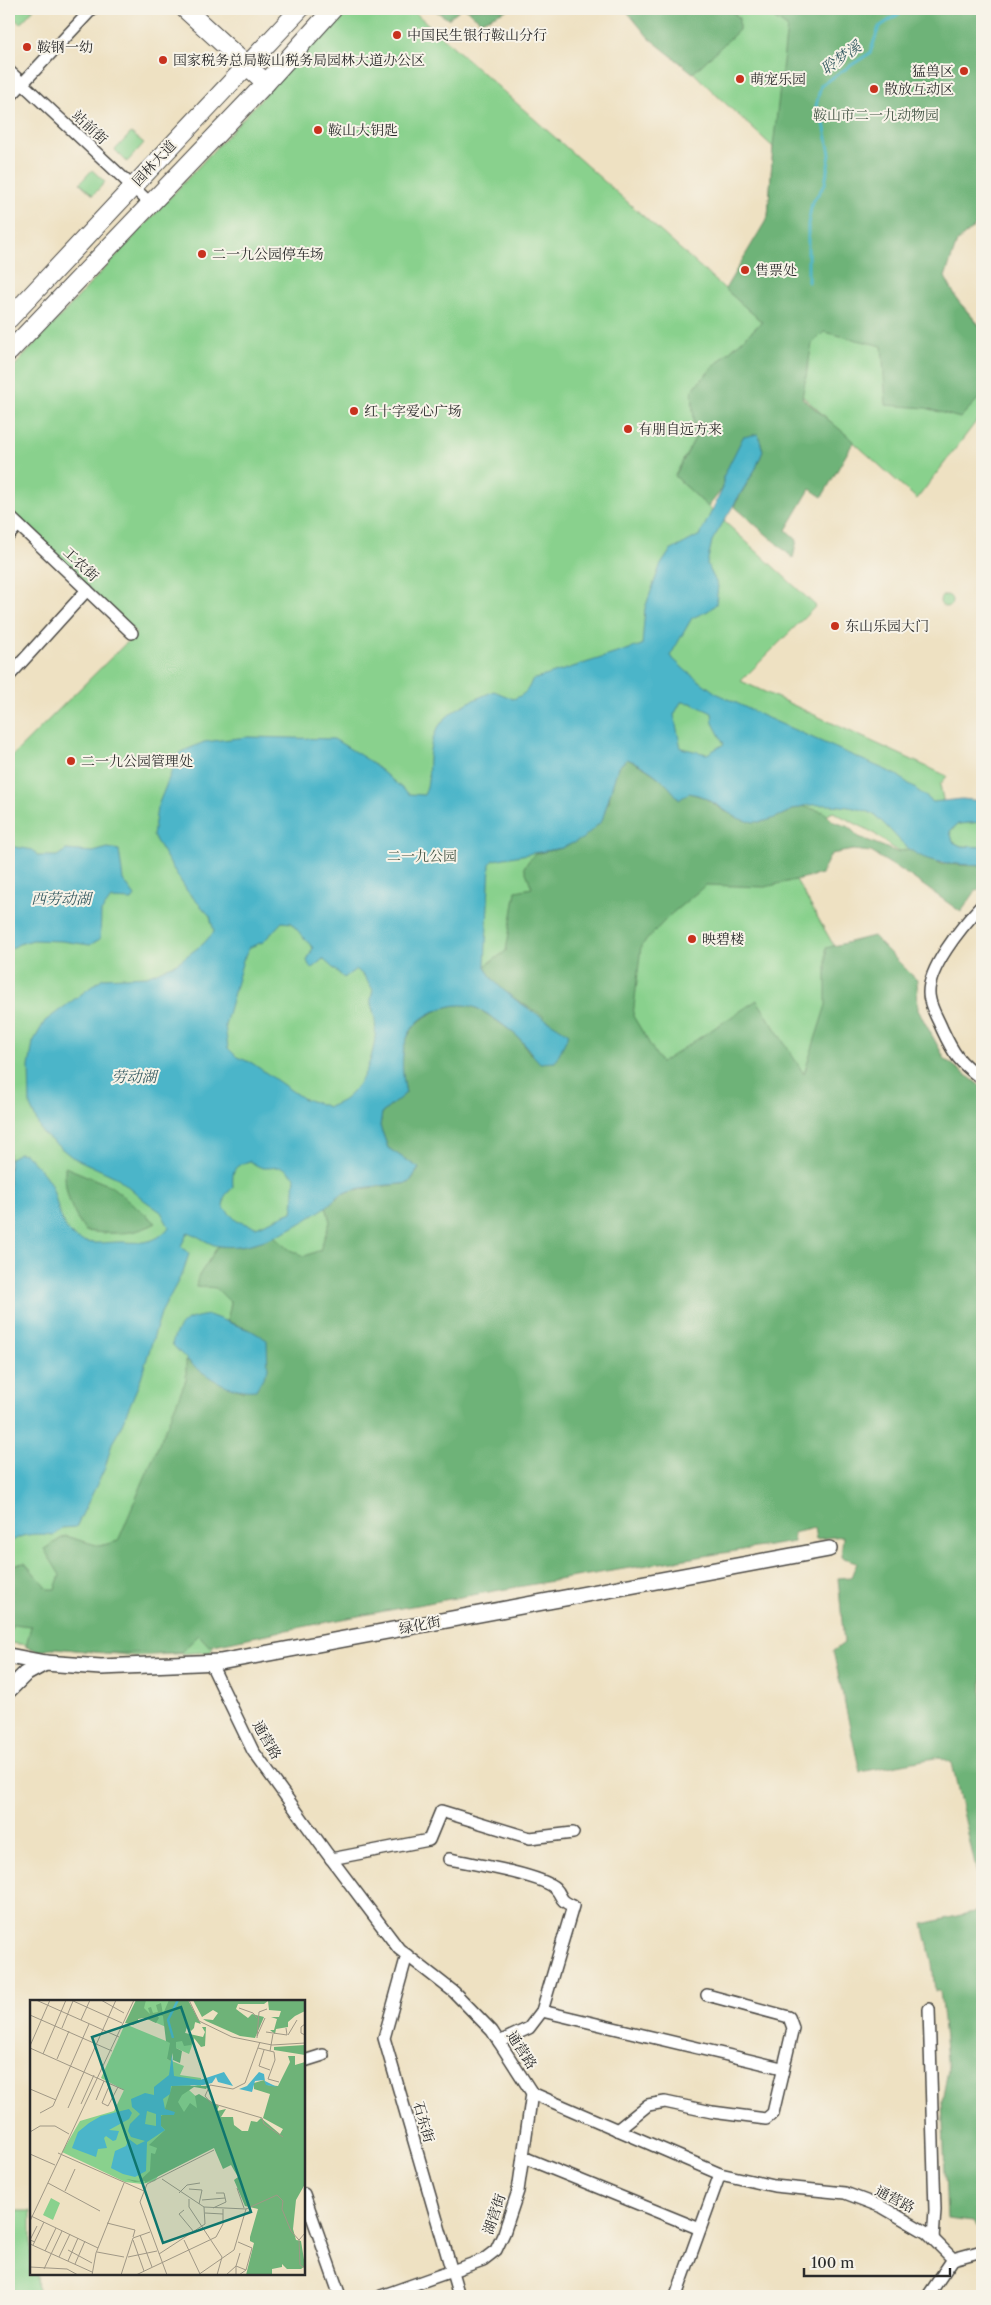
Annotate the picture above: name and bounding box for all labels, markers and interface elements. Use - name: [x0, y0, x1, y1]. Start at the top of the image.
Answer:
- place label: 中国民生银行鞍山分行: [407, 26, 547, 44]
- marker: 中国民生银行鞍山分行: [391, 29, 403, 41]
- water label: 聆梦溪: [817, 36, 866, 78]
- place label: 鞍钢一幼: [37, 38, 93, 56]
- marker: 鞍钢一幼: [21, 41, 33, 53]
- place label: 国家税务总局鞍山税务局园林大道办公区: [173, 51, 425, 69]
- marker: 国家税务总局鞍山税务局园林大道办公区: [157, 54, 169, 66]
- place label: 猛兽区: [912, 62, 954, 80]
- marker: 猛兽区: [958, 65, 970, 77]
- place label: 萌宠乐园: [750, 70, 806, 88]
- marker: 萌宠乐园: [734, 73, 746, 85]
- place label: 散放互动区: [884, 80, 954, 98]
- marker: 散放互动区: [868, 83, 880, 95]
- street label: 站前街: [69, 106, 111, 148]
- park label: 鞍山市二一九动物园: [813, 106, 939, 124]
- place label: 鞍山大钥匙: [328, 121, 398, 139]
- marker: 鞍山大钥匙: [312, 124, 324, 136]
- street label: 园林大道: [128, 136, 180, 190]
- place label: 二一九公园停车场: [212, 245, 324, 263]
- marker: 二一九公园停车场: [196, 248, 208, 260]
- place label: 售票处: [755, 261, 797, 279]
- marker: 售票处: [739, 264, 751, 276]
- place label: 红十字爱心广场: [364, 402, 462, 420]
- marker: 红十字爱心广场: [348, 405, 360, 417]
- place label: 有朋自远方来: [638, 420, 722, 438]
- marker: 有朋自远方来: [622, 423, 634, 435]
- street label: 工农街: [60, 543, 102, 585]
- place label: 东山乐园大门: [845, 617, 929, 635]
- marker: 东山乐园大门: [829, 620, 841, 632]
- place label: 二一九公园管理处: [81, 752, 193, 770]
- marker: 二一九公园管理处: [65, 755, 77, 767]
- park label: 二一九公园: [387, 847, 457, 865]
- water label: 西劳动湖: [31, 889, 94, 908]
- place label: 映碧楼: [702, 930, 744, 948]
- marker: 映碧楼: [686, 933, 698, 945]
- water label: 劳动湖: [111, 1067, 159, 1086]
- street label: 绿化街: [398, 1612, 442, 1638]
- street label: 通营路: [249, 1717, 285, 1763]
- inset map: [30, 2000, 305, 2275]
- street label: 通营路: [503, 2027, 541, 2073]
- street label: 石东街: [410, 2099, 438, 2145]
- street label: 通营路: [872, 2181, 918, 2217]
- street label: 湖营街: [479, 2191, 509, 2237]
- scale bar: [804, 2245, 950, 2277]
- text: 100 m: [811, 2253, 854, 2272]

